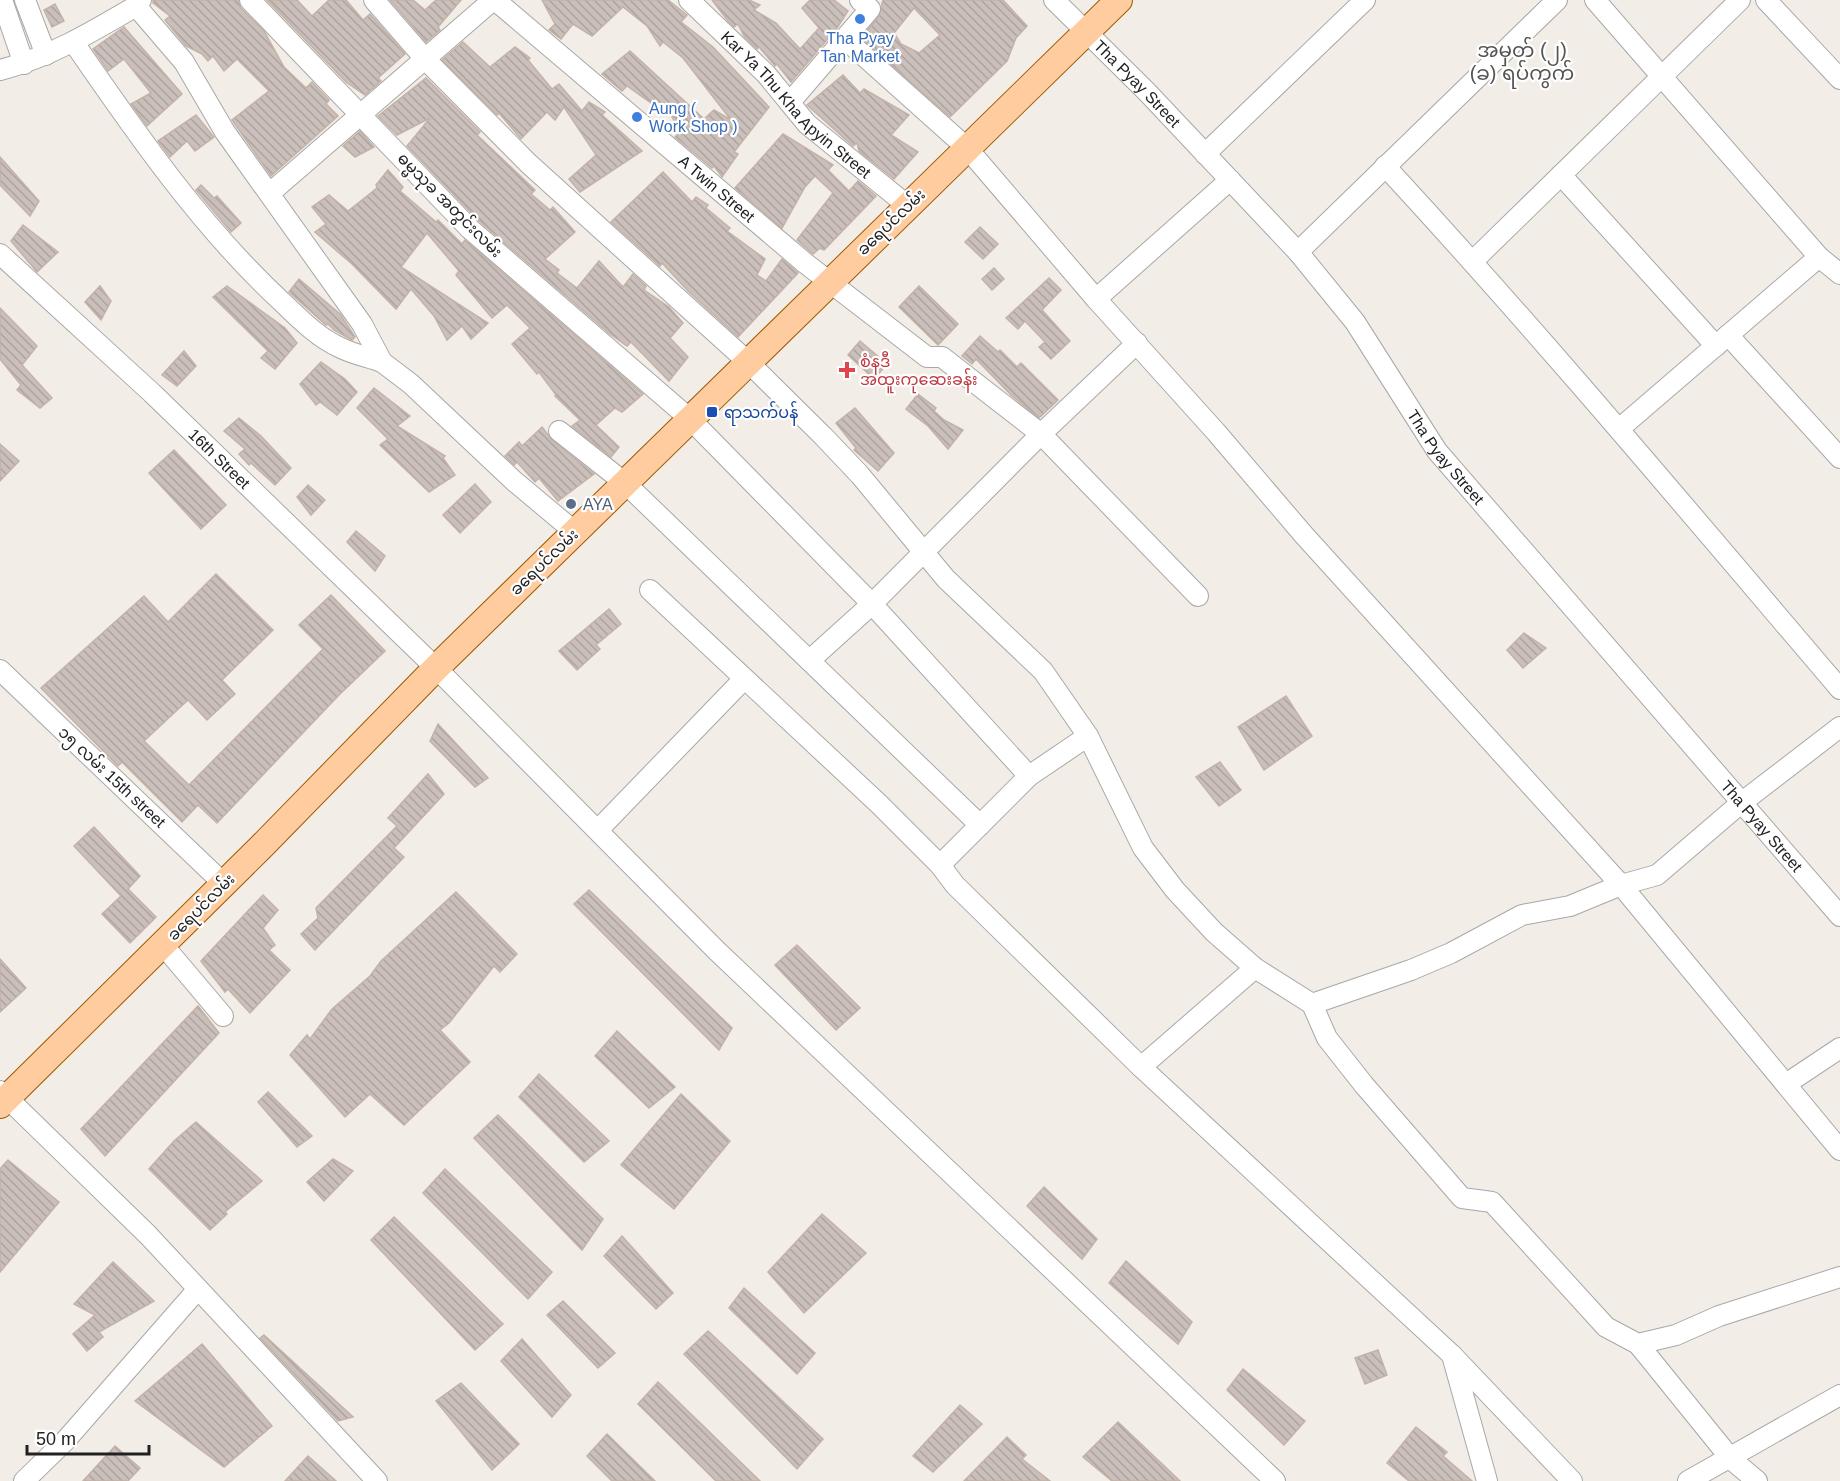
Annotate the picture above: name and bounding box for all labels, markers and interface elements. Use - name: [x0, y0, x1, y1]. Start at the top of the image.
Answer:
- marker: Tha Pyay Tan Market: [853, 12, 867, 26]
- street label: Kar Ya Thu Kha Apyin Street: [718, 28, 875, 181]
- place label: Tha Pyay Tan Market: [820, 30, 900, 65]
- district label: အမှတ် (၂) (ခ) ရပ်ကွက်: [1470, 36, 1574, 89]
- street label: Tha Pyay Street: [1091, 37, 1184, 131]
- place label: Aung ( Work Shop ): [649, 100, 738, 135]
- marker: Aung ( Work Shop ): [630, 110, 644, 124]
- street label: ဓမ္မသုခ အတွင်းလမ်း: [390, 147, 508, 265]
- street label: A Twin Street: [676, 151, 759, 226]
- street label: ခရေပင်လမ်း: [852, 183, 932, 262]
- place label: စံနဒီ အထူးကုဆေးခန်း: [860, 351, 978, 394]
- marker: စံနဒီ အထူးကုဆေးခန်း: [838, 361, 856, 379]
- place label: ရာသက်ပန်: [724, 401, 798, 426]
- marker: ရာသက်ပန်: [705, 405, 719, 419]
- street label: Tha Pyay Street: [1404, 406, 1488, 508]
- street label: 16th Street: [185, 425, 254, 492]
- place label: AYA: [583, 496, 613, 513]
- marker: AYA: [564, 497, 578, 511]
- street label: ခရေပင်လမ်း: [505, 523, 585, 602]
- street label: ၁၅ လမ်း 15th street: [52, 721, 171, 835]
- street label: Tha Pyay Street: [1718, 777, 1806, 875]
- street label: ခရေပင်လမ်း: [162, 868, 241, 947]
- scale bar: [27, 1418, 148, 1456]
- text: 50 m: [36, 1429, 76, 1449]

